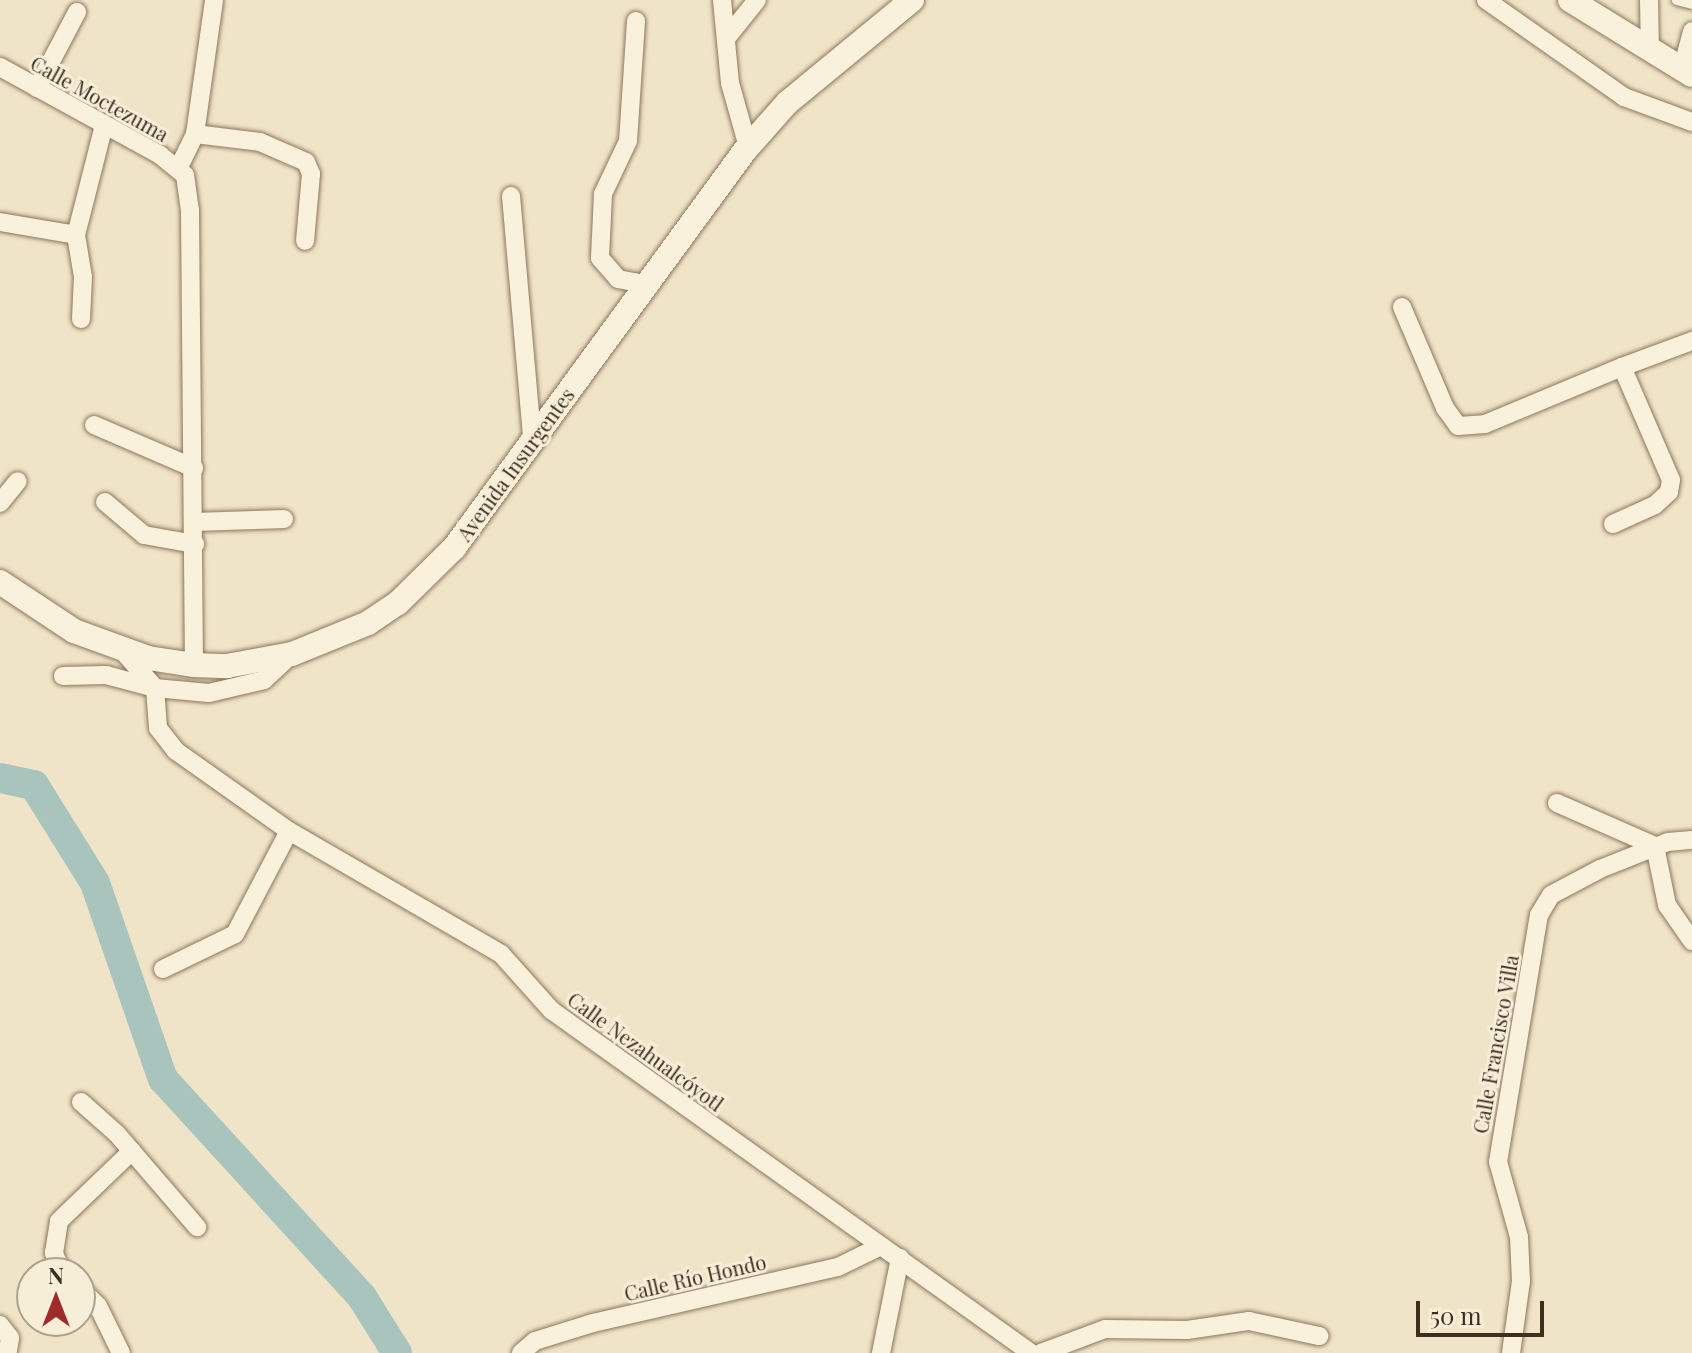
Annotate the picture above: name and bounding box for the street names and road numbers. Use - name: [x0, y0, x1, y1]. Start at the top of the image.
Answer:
- street label: Calle Moctezuma: [27, 50, 173, 146]
- street label: Avenida Insurgentes: [451, 383, 579, 545]
- street label: Calle Francisco Villa: [1467, 952, 1523, 1136]
- street label: Calle Nezahualcóyotl: [564, 986, 728, 1116]
- street label: Calle Río Hondo: [622, 1249, 768, 1305]

